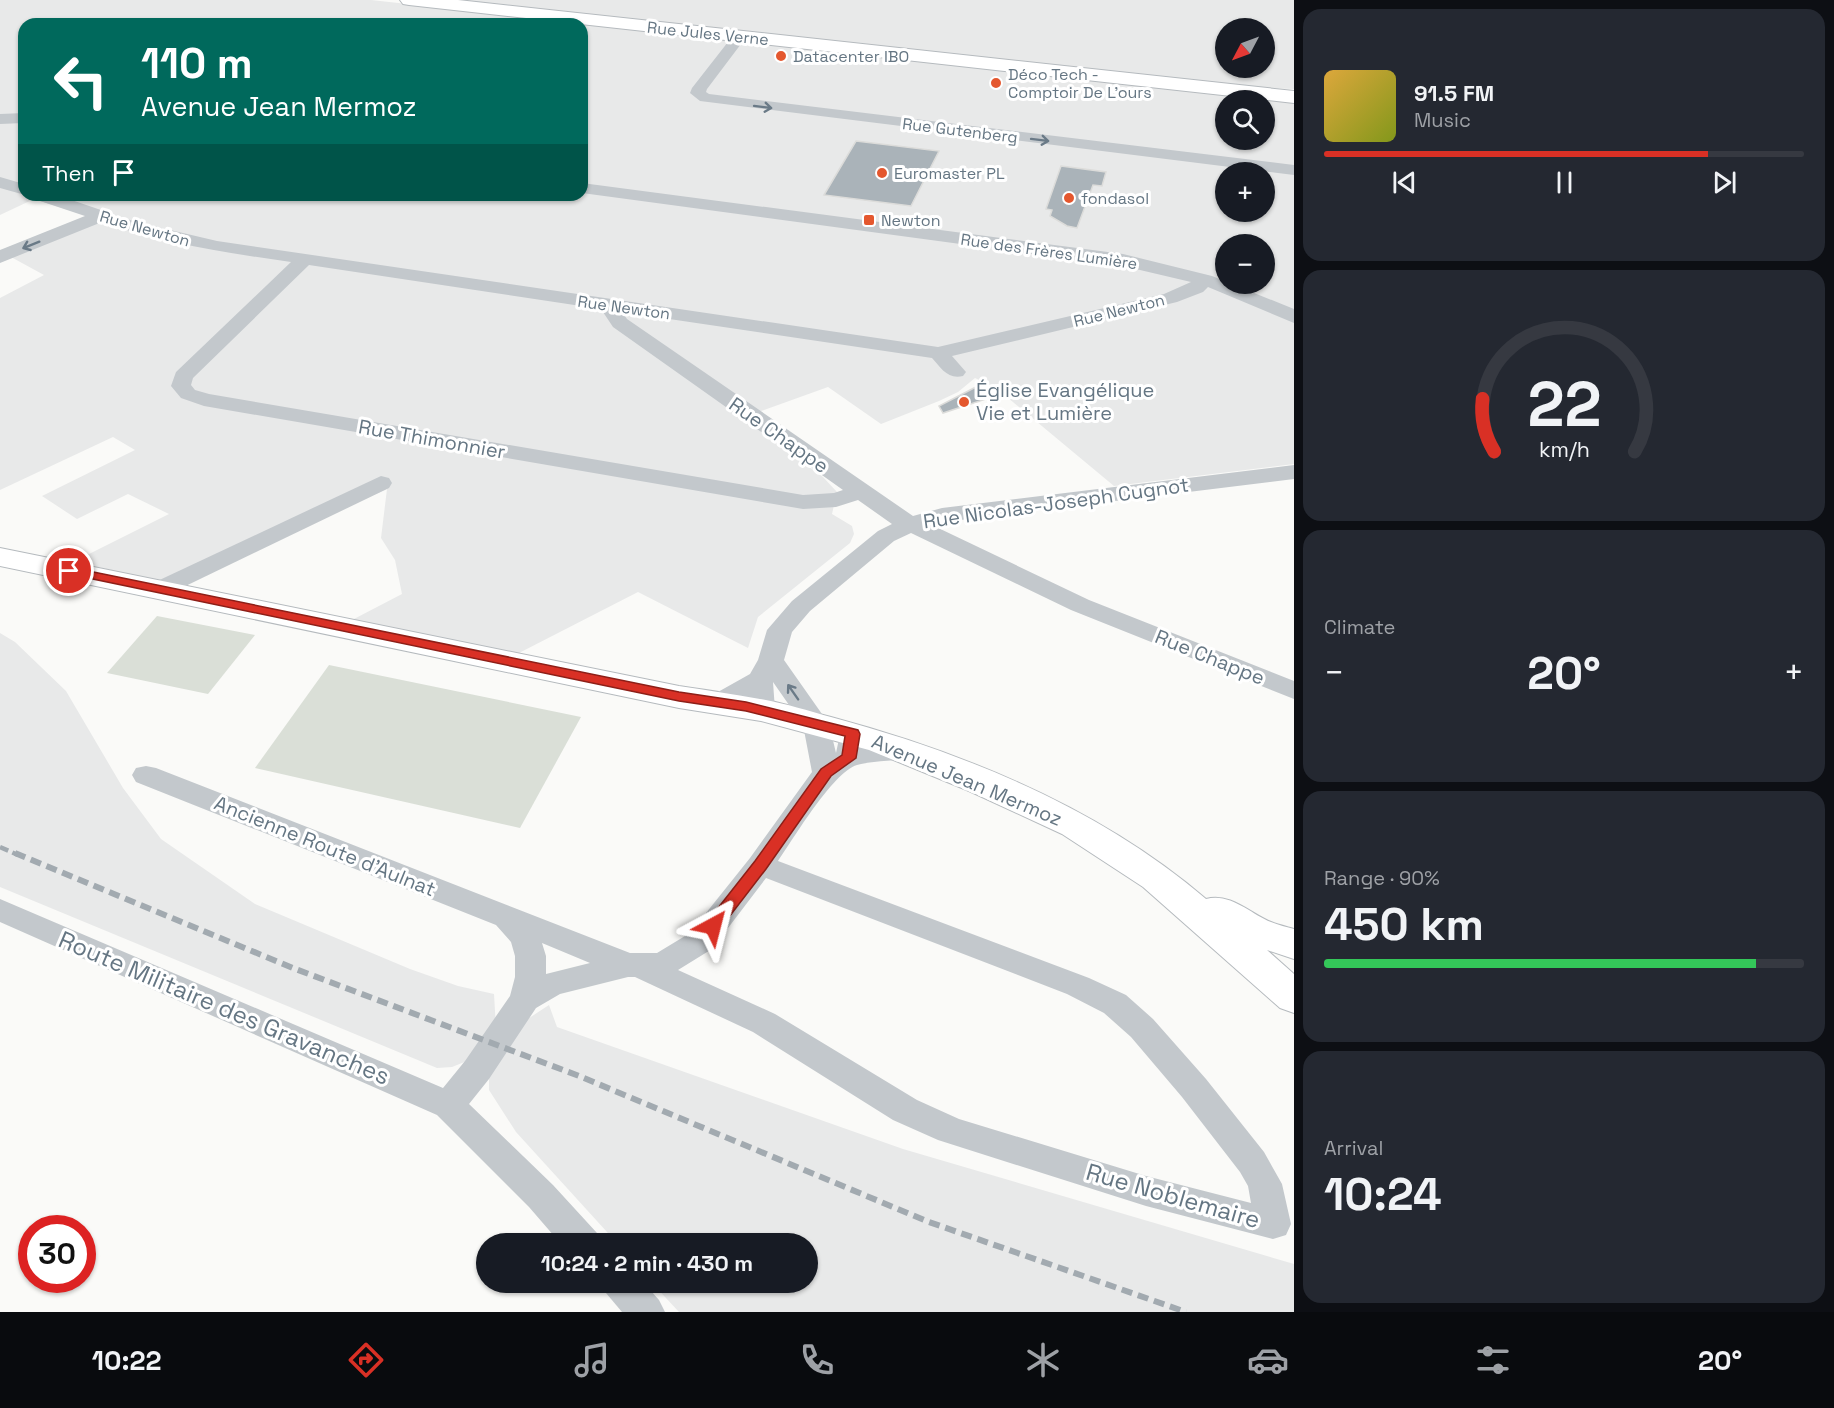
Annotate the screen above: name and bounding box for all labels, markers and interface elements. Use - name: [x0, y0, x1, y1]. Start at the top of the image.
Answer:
- street label: Rue Jules Verne: [646, 17, 770, 50]
- north arrow: [1215, 18, 1275, 78]
- map controls: [1215, 18, 1275, 294]
- text: 110 m: [141, 37, 253, 90]
- icon: left: [42, 42, 120, 120]
- place label: Datacenter IBO: [793, 46, 909, 67]
- marker: Datacenter IBO: [774, 49, 788, 63]
- place label: Déco Tech - Comptoir De L'ours: [1008, 64, 1152, 103]
- marker: Déco Tech - Comptoir De L'ours: [989, 76, 1003, 90]
- text: 91.5 FM: [1414, 79, 1494, 107]
- text: Avenue Jean Mermoz: [141, 89, 417, 124]
- button: search: [1215, 90, 1275, 150]
- one-way arrow: [753, 102, 772, 113]
- text: Music: [1414, 107, 1471, 133]
- street label: Rue Gutenberg: [901, 113, 1019, 148]
- one-way arrow: [1030, 135, 1049, 146]
- icon: arrive: [107, 156, 140, 189]
- text: Then: [42, 159, 95, 187]
- button: +: [1215, 162, 1275, 222]
- place label: Euromaster PL: [894, 163, 1005, 184]
- marker: Euromaster PL: [875, 166, 889, 180]
- icon: previous: [1388, 166, 1421, 199]
- icon: pause: [1548, 166, 1581, 199]
- icon: next: [1708, 166, 1741, 199]
- place label: fondasol: [1081, 188, 1149, 209]
- marker: fondasol: [1062, 191, 1076, 205]
- street label: Rue Newton: [97, 206, 192, 251]
- place label: Newton: [881, 210, 941, 231]
- marker: Newton: [862, 213, 876, 227]
- street label: Rue des Frères Lumière: [959, 229, 1139, 274]
- button: −: [1215, 234, 1275, 294]
- one-way arrow: [22, 240, 41, 251]
- street label: Rue Newton: [1071, 289, 1167, 332]
- street label: Rue Newton: [576, 291, 671, 324]
- text: 22: [1527, 366, 1601, 445]
- place label: Église Evangélique Vie et Lumière: [976, 377, 1154, 426]
- street label: Rue Chappe: [724, 391, 834, 479]
- marker: Église Evangélique Vie et Lumière: [957, 395, 971, 409]
- street label: Rue Thimonnier: [357, 413, 507, 465]
- text: km/h: [1538, 437, 1590, 464]
- street label: Rue Nicolas-Joseph Cugnot: [921, 471, 1191, 535]
- pin: [43, 545, 94, 596]
- icon: arrive: [52, 554, 85, 587]
- text: Climate: [1324, 614, 1395, 640]
- street label: Rue Chappe: [1151, 623, 1269, 691]
- text: 20°: [1527, 645, 1601, 702]
- text: −: [1324, 652, 1344, 694]
- text: +: [1784, 652, 1804, 694]
- one-way arrow: [787, 684, 799, 700]
- street label: Avenue Jean Mermoz: [868, 728, 1066, 832]
- street label: Ancienne Route d'Aulnat: [211, 790, 439, 902]
- text: Range · 90%: [1324, 865, 1440, 891]
- position arrow: [681, 894, 745, 958]
- text: 450 km: [1324, 896, 1484, 953]
- street label: Route Militaire des Gravanches: [54, 924, 394, 1092]
- text: Arrival: [1324, 1135, 1383, 1161]
- street label: Rue Noblemaire: [1083, 1156, 1264, 1235]
- text: 10:24: [1324, 1166, 1442, 1223]
- speed limit sign: 30: [18, 1215, 96, 1293]
- text: 10:24 · 2 min · 430 m: [541, 1249, 753, 1277]
- icon: directions: [345, 1339, 387, 1381]
- icon: music: [571, 1339, 613, 1381]
- icon: phone: [796, 1339, 838, 1381]
- icon: climate: [1022, 1339, 1064, 1381]
- icon: car: [1247, 1339, 1289, 1381]
- icon: filters: [1472, 1339, 1514, 1381]
- text: 10:22: [92, 1343, 162, 1378]
- text: 20°: [1698, 1343, 1742, 1378]

